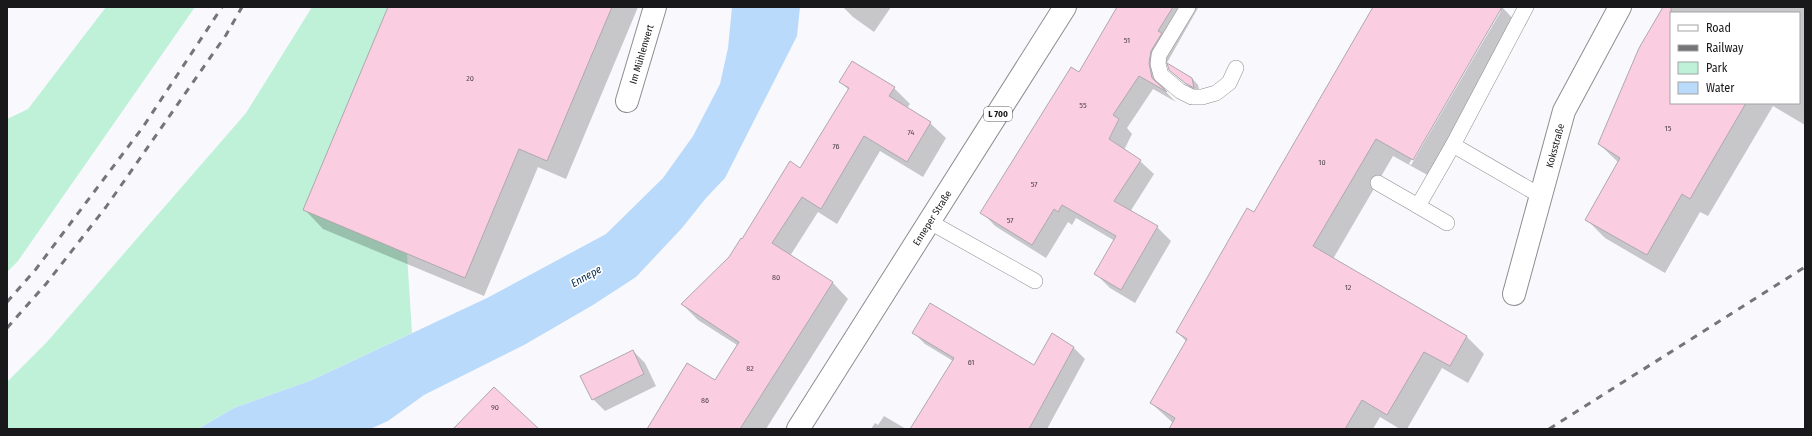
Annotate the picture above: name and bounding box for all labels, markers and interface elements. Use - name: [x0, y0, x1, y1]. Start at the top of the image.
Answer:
- legend: [1670, 12, 1800, 104]
- text: Road: [1706, 21, 1731, 35]
- street label: Im Mühlenwert: [627, 22, 657, 85]
- house number: 51: [1124, 36, 1130, 45]
- text: Railway: [1706, 41, 1744, 55]
- text: Park: [1706, 61, 1728, 75]
- house number: 20: [466, 74, 474, 83]
- text: Water: [1706, 81, 1735, 95]
- house number: 55: [1079, 101, 1087, 110]
- road number: L 700: [984, 107, 1012, 121]
- street label: Koksstraße: [1544, 122, 1567, 169]
- house number: 15: [1665, 124, 1672, 133]
- house number: 74: [908, 128, 915, 137]
- house number: 76: [832, 142, 840, 151]
- house number: 10: [1318, 158, 1326, 167]
- house number: 57: [1031, 180, 1038, 189]
- street label: Enneper Straße: [911, 188, 954, 248]
- house number: 57: [1007, 216, 1014, 225]
- water label: Ennepe: [569, 263, 604, 290]
- house number: 80: [772, 273, 780, 282]
- house number: 12: [1345, 283, 1352, 292]
- house number: 61: [968, 358, 974, 367]
- house number: 82: [746, 364, 754, 373]
- house number: 86: [701, 396, 709, 405]
- house number: 90: [491, 403, 499, 412]

